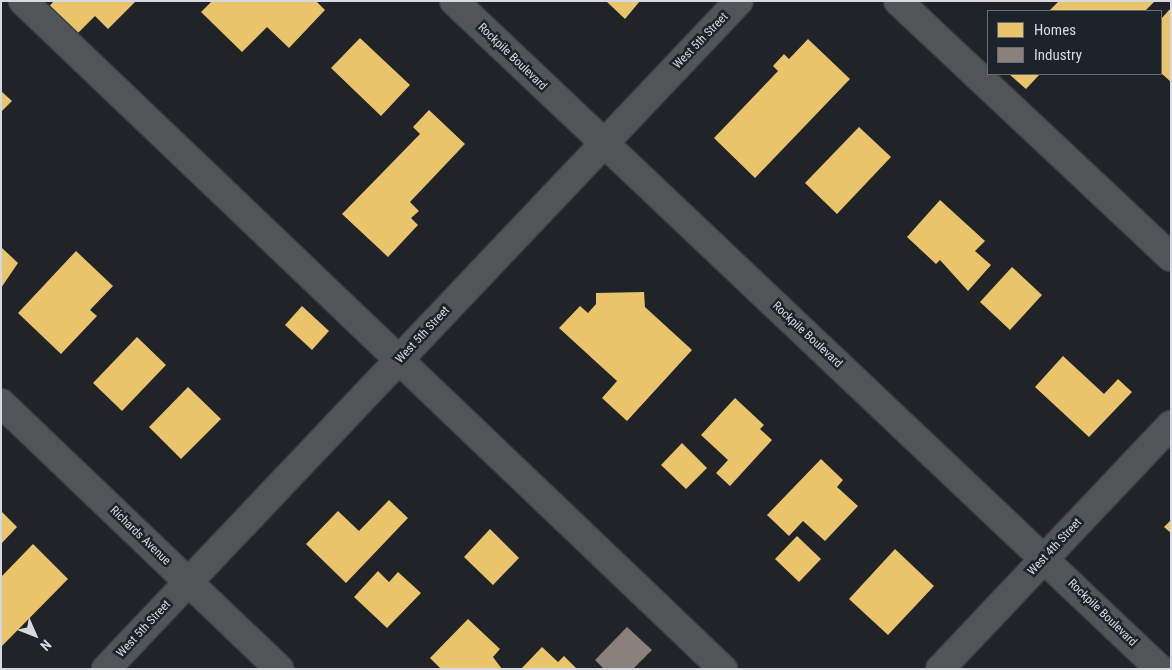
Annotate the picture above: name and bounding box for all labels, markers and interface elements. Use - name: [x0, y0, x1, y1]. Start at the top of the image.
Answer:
- street label: West 5th Street: [671, 10, 731, 72]
- legend: [987, 10, 1162, 75]
- street label: Rockpile Boulevard: [475, 21, 549, 93]
- text: Homes: [1034, 21, 1076, 39]
- text: Industry: [1034, 46, 1082, 64]
- street label: Rockpile Boulevard: [769, 299, 845, 371]
- street label: West 5th Street: [393, 304, 453, 366]
- street label: Richards Avenue: [107, 504, 173, 568]
- street label: West 4th Street: [1025, 516, 1085, 578]
- street label: Rockpile Boulevard: [1065, 577, 1139, 649]
- street label: West 5th Street: [114, 598, 174, 660]
- north arrow: [10, 610, 60, 660]
- text: N: [37, 637, 55, 654]

